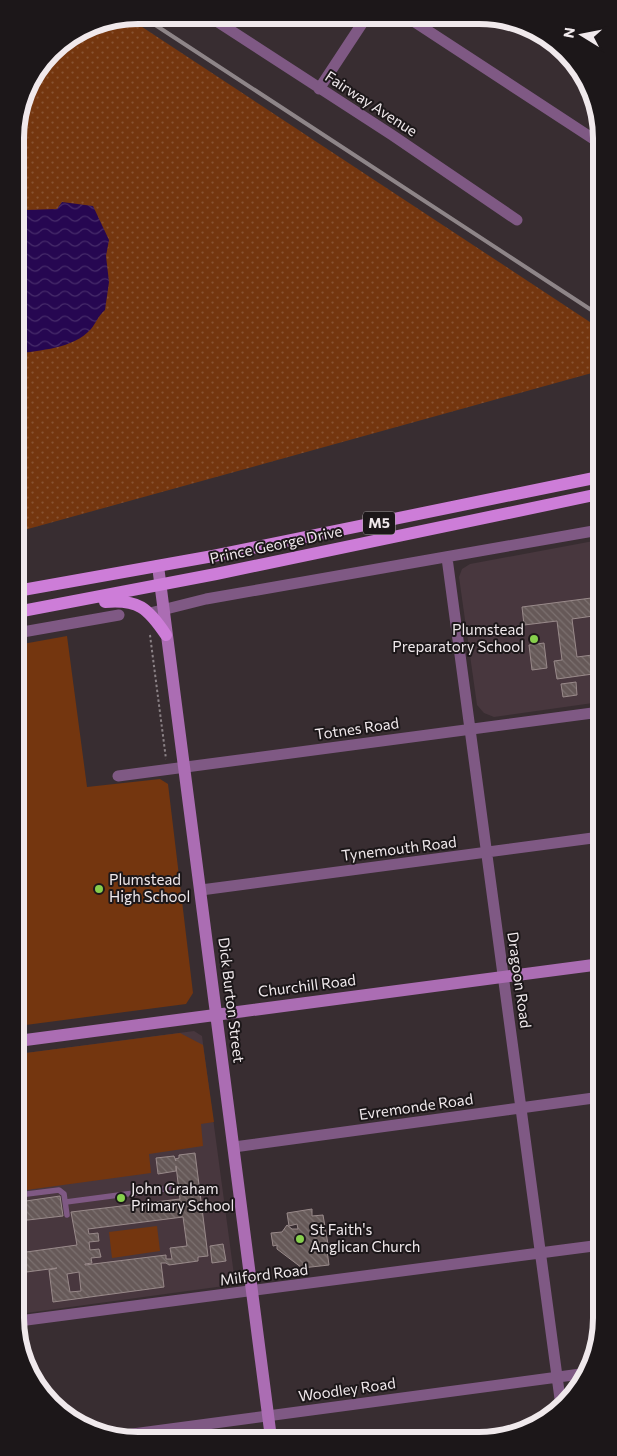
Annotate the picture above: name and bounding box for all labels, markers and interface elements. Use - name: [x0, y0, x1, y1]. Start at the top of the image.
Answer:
- north arrow: [557, 10, 607, 60]
- text: N: [559, 26, 578, 39]
- street label: Fairway Avenue: [322, 67, 421, 140]
- road number: M5: [363, 512, 395, 534]
- street label: Prince George Drive: [208, 521, 344, 567]
- place label: Plumstead Preparatory School: [392, 620, 524, 655]
- marker: Plumstead Preparatory School: [528, 633, 540, 645]
- street label: Totnes Road: [314, 713, 400, 743]
- street label: Tynemouth Road: [340, 832, 458, 864]
- place label: Plumstead High School: [109, 870, 190, 905]
- marker: Plumstead High School: [93, 883, 105, 895]
- street label: Dragoon Road: [504, 931, 536, 1029]
- street label: Dick Burton Street: [215, 936, 249, 1064]
- street label: Churchill Road: [257, 970, 357, 1000]
- street label: Evremonde Road: [358, 1089, 474, 1123]
- place label: John Graham Primary School: [131, 1179, 234, 1214]
- marker: John Graham Primary School: [115, 1192, 127, 1204]
- place label: St Faith's Anglican Church: [310, 1220, 420, 1255]
- marker: St Faith's Anglican Church: [294, 1233, 306, 1245]
- street label: Milford Road: [219, 1260, 309, 1288]
- street label: Woodley Road: [297, 1373, 397, 1405]

